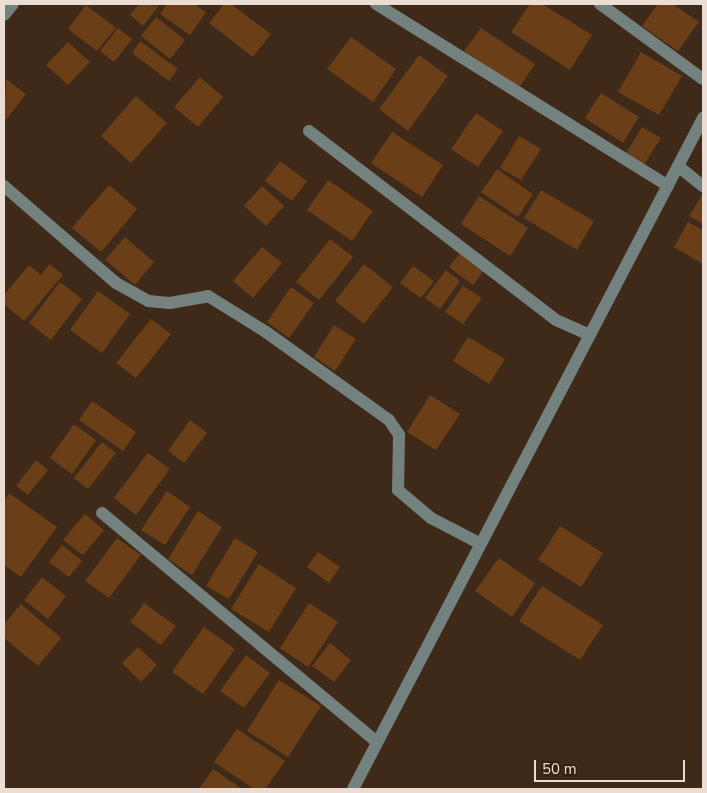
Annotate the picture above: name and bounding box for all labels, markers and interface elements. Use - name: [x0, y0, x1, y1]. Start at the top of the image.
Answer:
- scale bar: [537, 750, 688, 782]
- text: 50 m: [542, 759, 577, 779]

